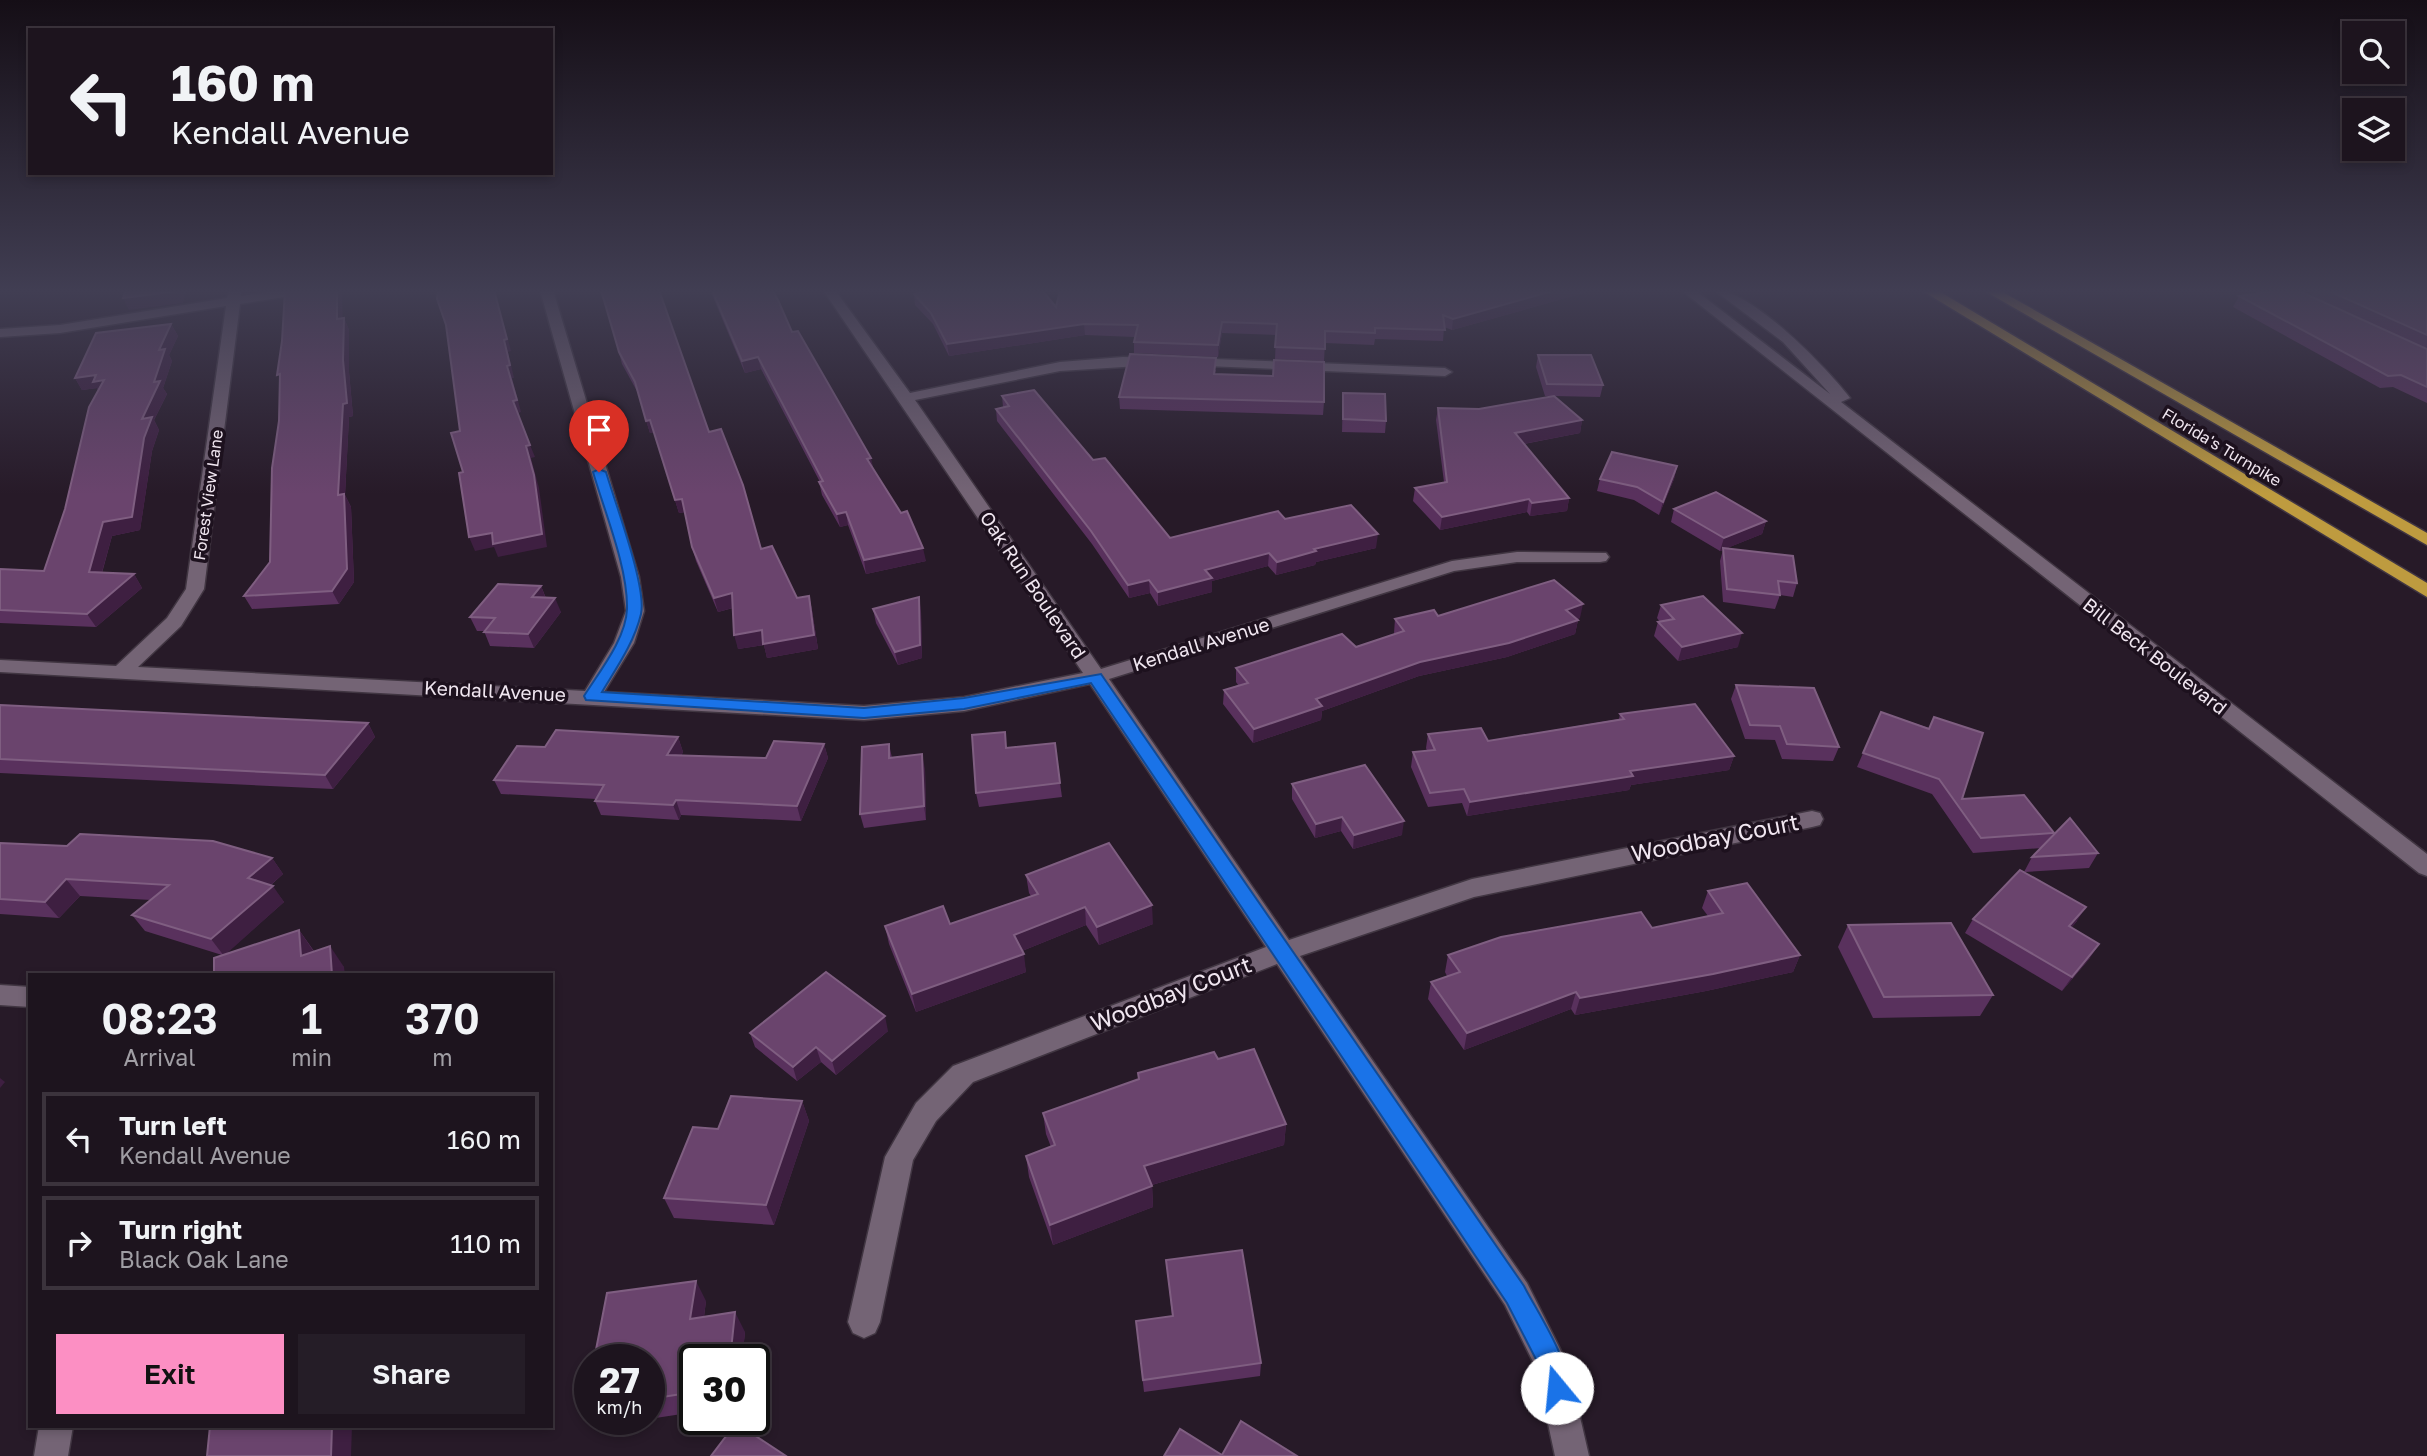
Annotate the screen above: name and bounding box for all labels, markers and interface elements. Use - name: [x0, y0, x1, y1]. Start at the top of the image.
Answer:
- map controls: [2342, 21, 2405, 161]
- button: search: [2342, 21, 2405, 84]
- text: 160 m: [171, 53, 314, 112]
- icon: left: [56, 56, 147, 147]
- button: layers: [2342, 98, 2405, 161]
- text: Kendall Avenue: [171, 113, 410, 151]
- pin: [569, 400, 629, 472]
- street label: Florida's Turnpike: [2159, 403, 2285, 491]
- icon: arrive: [580, 411, 618, 449]
- street label: Forest View Lane: [189, 428, 227, 562]
- street label: Oak Run Boulevard: [976, 507, 1091, 663]
- street label: Bill Beck Boulevard: [2079, 592, 2232, 719]
- street label: Kendall Avenue: [1130, 612, 1272, 675]
- street label: Kendall Avenue: [424, 675, 566, 706]
- street label: Woodbay Court: [1629, 807, 1801, 867]
- street label: Woodbay Court: [1086, 949, 1255, 1037]
- text: 08:23: [101, 993, 218, 1043]
- text: 1: [301, 993, 322, 1043]
- text: 370: [405, 993, 480, 1043]
- text: Arrival: [124, 1043, 196, 1071]
- text: min: [291, 1043, 332, 1071]
- text: m: [432, 1043, 453, 1071]
- text: Turn left: [119, 1110, 227, 1141]
- icon: left: [60, 1120, 98, 1158]
- text: 160 m: [447, 1124, 521, 1155]
- text: Kendall Avenue: [119, 1141, 291, 1169]
- text: Turn right: [119, 1214, 242, 1245]
- icon: right: [60, 1224, 98, 1262]
- text: 110 m: [450, 1228, 521, 1259]
- text: Black Oak Lane: [119, 1245, 289, 1273]
- button: Exit: [56, 1334, 284, 1414]
- button: Share: [298, 1334, 525, 1414]
- speed limit sign: 30: [679, 1344, 770, 1435]
- position arrow: [1520, 1351, 1594, 1425]
- text: 27: [599, 1359, 640, 1401]
- text: km/h: [597, 1396, 642, 1418]

